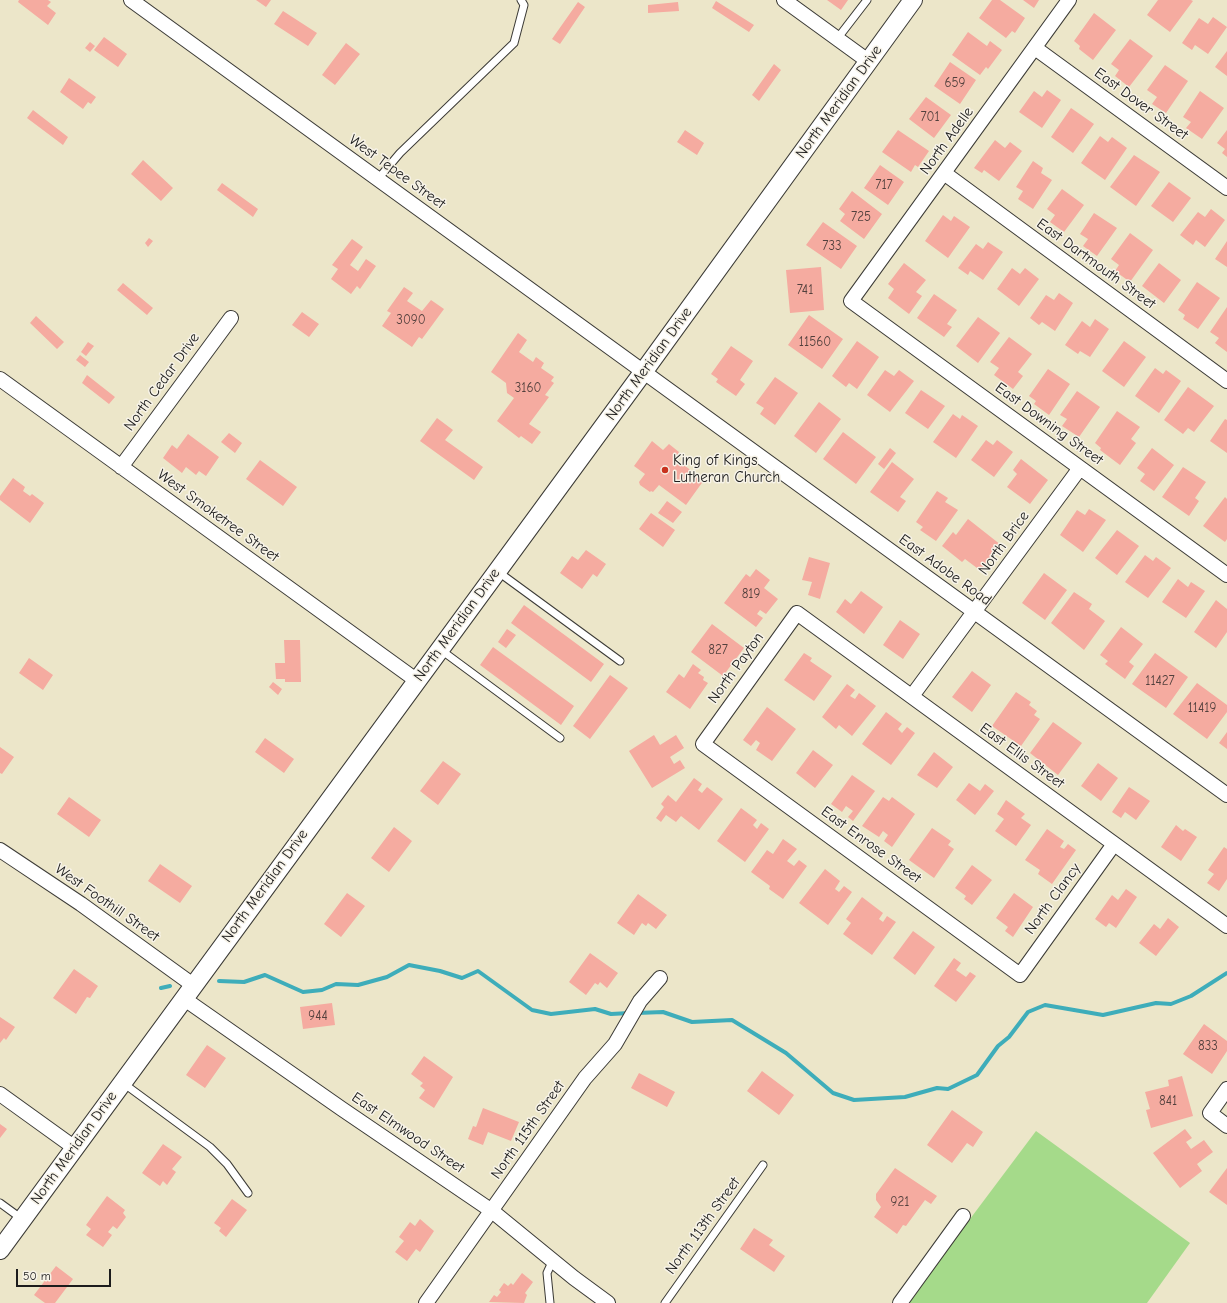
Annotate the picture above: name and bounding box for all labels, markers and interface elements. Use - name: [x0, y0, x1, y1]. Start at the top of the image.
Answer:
- street label: North Meridian Drive: [792, 42, 886, 162]
- street label: East Dover Street: [1091, 64, 1191, 144]
- house number: 659: [945, 75, 965, 91]
- street label: North Adelle: [916, 104, 978, 178]
- house number: 701: [920, 109, 940, 125]
- street label: West Tepee Street: [345, 131, 449, 213]
- house number: 717: [875, 177, 893, 193]
- house number: 725: [851, 209, 871, 225]
- street label: East Dartmouth Street: [1033, 215, 1159, 313]
- house number: 733: [822, 238, 842, 254]
- house number: 741: [797, 282, 813, 298]
- street label: North Meridian Drive: [602, 304, 696, 424]
- house number: 3090: [396, 312, 426, 328]
- street label: North Cedar Drive: [120, 329, 204, 435]
- house number: 11560: [799, 334, 831, 350]
- street label: East Downing Street: [992, 379, 1106, 469]
- house number: 3160: [515, 380, 541, 396]
- place label: King of Kings Lutheran Church: [673, 452, 780, 487]
- marker: King of Kings Lutheran Church: [660, 465, 670, 475]
- street label: West Smoketree Street: [154, 466, 282, 566]
- street label: North Brice: [975, 508, 1033, 578]
- street label: East Adobe Road: [895, 530, 995, 610]
- street label: North Meridian Drive: [410, 565, 504, 685]
- house number: 819: [742, 586, 760, 602]
- street label: North Payton: [704, 629, 768, 707]
- house number: 827: [708, 642, 728, 658]
- house number: 11427: [1145, 673, 1175, 689]
- house number: 11419: [1188, 700, 1216, 716]
- street label: East Ellis Street: [976, 719, 1068, 793]
- street label: East Enrose Street: [817, 803, 925, 887]
- street label: North Meridian Drive: [218, 826, 312, 946]
- street label: West Foothill Street: [51, 860, 163, 946]
- street label: North Clancy: [1021, 860, 1085, 938]
- house number: 944: [308, 1008, 328, 1024]
- house number: 833: [1198, 1038, 1218, 1054]
- street label: North 115th Street: [487, 1077, 569, 1183]
- street label: North Meridian Drive: [27, 1088, 121, 1208]
- street label: East Elmwood Street: [348, 1089, 468, 1177]
- house number: 841: [1159, 1093, 1177, 1109]
- street label: North 113th Street: [662, 1174, 744, 1278]
- house number: 921: [891, 1194, 909, 1210]
- scale bar: [18, 1261, 113, 1287]
- text: 50 m: [23, 1269, 51, 1283]

